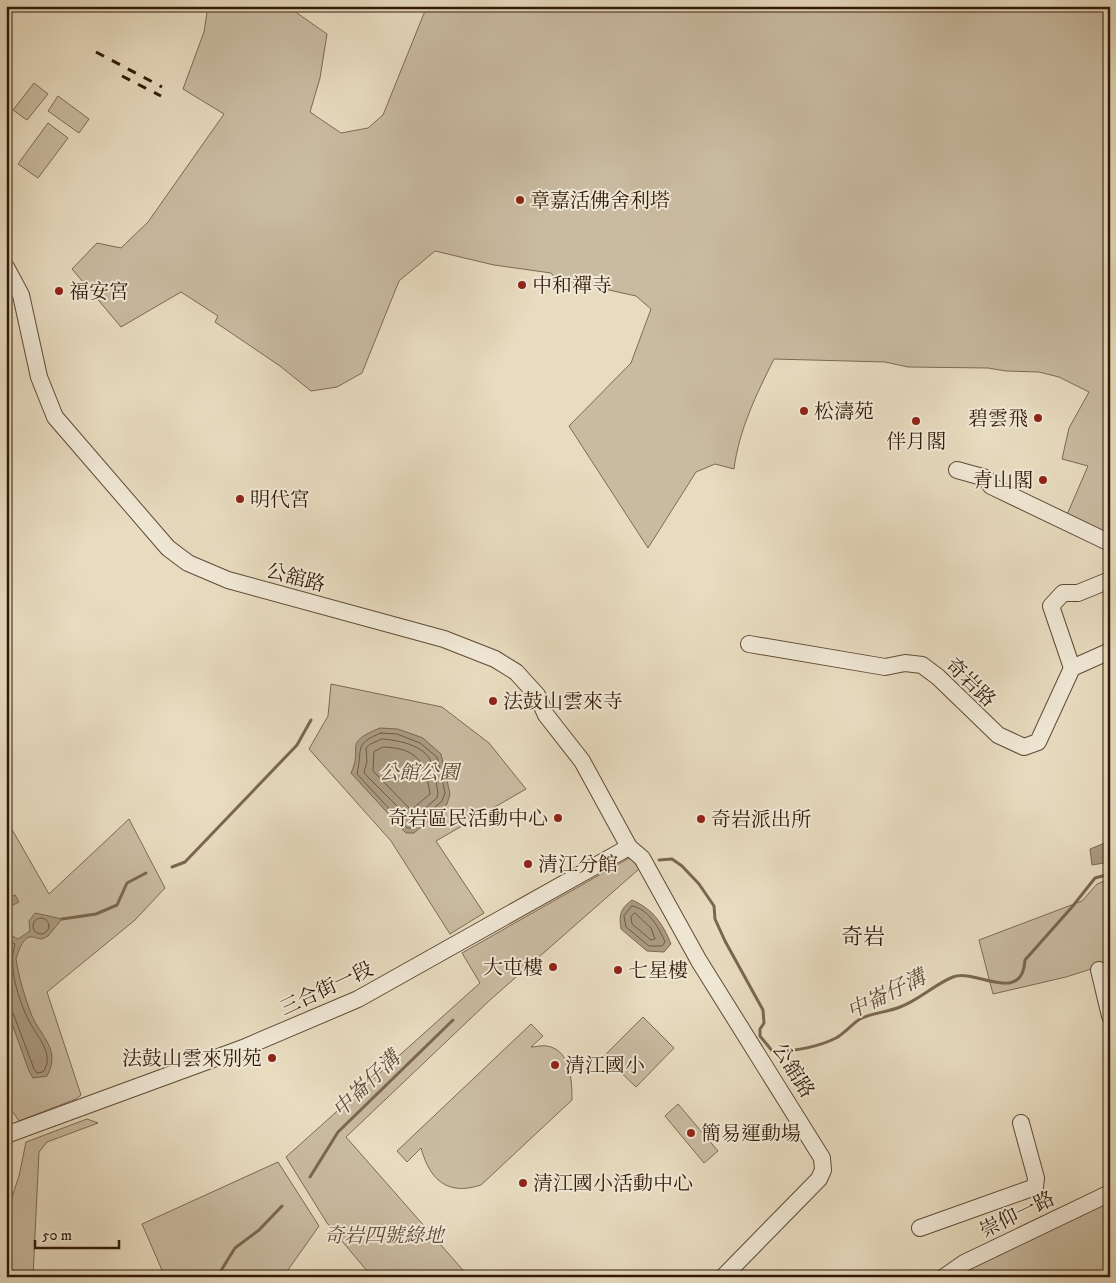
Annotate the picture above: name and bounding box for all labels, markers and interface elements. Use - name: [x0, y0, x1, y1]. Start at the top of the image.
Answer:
- place label: 章嘉活佛舍利塔: [530, 189, 670, 214]
- marker: 章嘉活佛舍利塔: [514, 194, 526, 206]
- place label: 中和禪寺: [532, 274, 612, 299]
- marker: 中和禪寺: [516, 279, 528, 291]
- place label: 福安宮: [69, 280, 129, 305]
- marker: 福安宮: [53, 285, 65, 297]
- place label: 松濤苑: [814, 400, 874, 425]
- marker: 松濤苑: [798, 405, 810, 417]
- place label: 碧雲飛: [968, 407, 1028, 432]
- marker: 碧雲飛: [1032, 412, 1044, 424]
- marker: 伴月閣: [910, 415, 922, 427]
- place label: 伴月閣: [886, 430, 946, 455]
- place label: 青山閣: [973, 469, 1033, 494]
- marker: 青山閣: [1037, 474, 1049, 486]
- place label: 明代宮: [250, 488, 310, 513]
- marker: 明代宮: [234, 493, 246, 505]
- street label: 公舘路: [263, 559, 328, 598]
- street label: 奇岩路: [940, 653, 1000, 713]
- place label: 法鼓山雲來寺: [503, 690, 623, 715]
- marker: 法鼓山雲來寺: [487, 695, 499, 707]
- park label: 公館公園: [379, 761, 462, 786]
- place label: 奇岩區民活動中心: [388, 807, 548, 832]
- place label: 奇岩派出所: [711, 808, 811, 833]
- marker: 奇岩區民活動中心: [552, 812, 564, 824]
- marker: 奇岩派出所: [695, 813, 707, 825]
- place label: 清江分館: [538, 853, 618, 878]
- marker: 清江分館: [522, 858, 534, 870]
- district label: 奇岩: [841, 924, 885, 951]
- place label: 大屯樓: [483, 956, 543, 981]
- street label: 三合街一段: [276, 957, 377, 1022]
- place label: 七星樓: [628, 959, 688, 984]
- marker: 大屯樓: [547, 961, 559, 973]
- water label: 中崙仔溝: [843, 963, 933, 1025]
- marker: 七星樓: [612, 964, 624, 976]
- street label: 公舘路: [766, 1039, 819, 1103]
- water label: 中崙仔溝: [327, 1044, 408, 1123]
- place label: 法鼓山雲來別苑: [122, 1047, 262, 1072]
- marker: 法鼓山雲來別苑: [266, 1052, 278, 1064]
- place label: 清江國小: [565, 1054, 645, 1079]
- marker: 清江國小: [549, 1059, 561, 1071]
- place label: 簡易運動場: [701, 1122, 801, 1147]
- marker: 簡易運動場: [685, 1127, 697, 1139]
- place label: 清江國小活動中心: [533, 1172, 693, 1197]
- marker: 清江國小活動中心: [517, 1177, 529, 1189]
- street label: 崇仰一路: [976, 1187, 1059, 1244]
- scale bar: [35, 1218, 119, 1250]
- park label: 奇岩四號綠地: [324, 1224, 446, 1249]
- text: 50 m: [42, 1226, 72, 1245]

